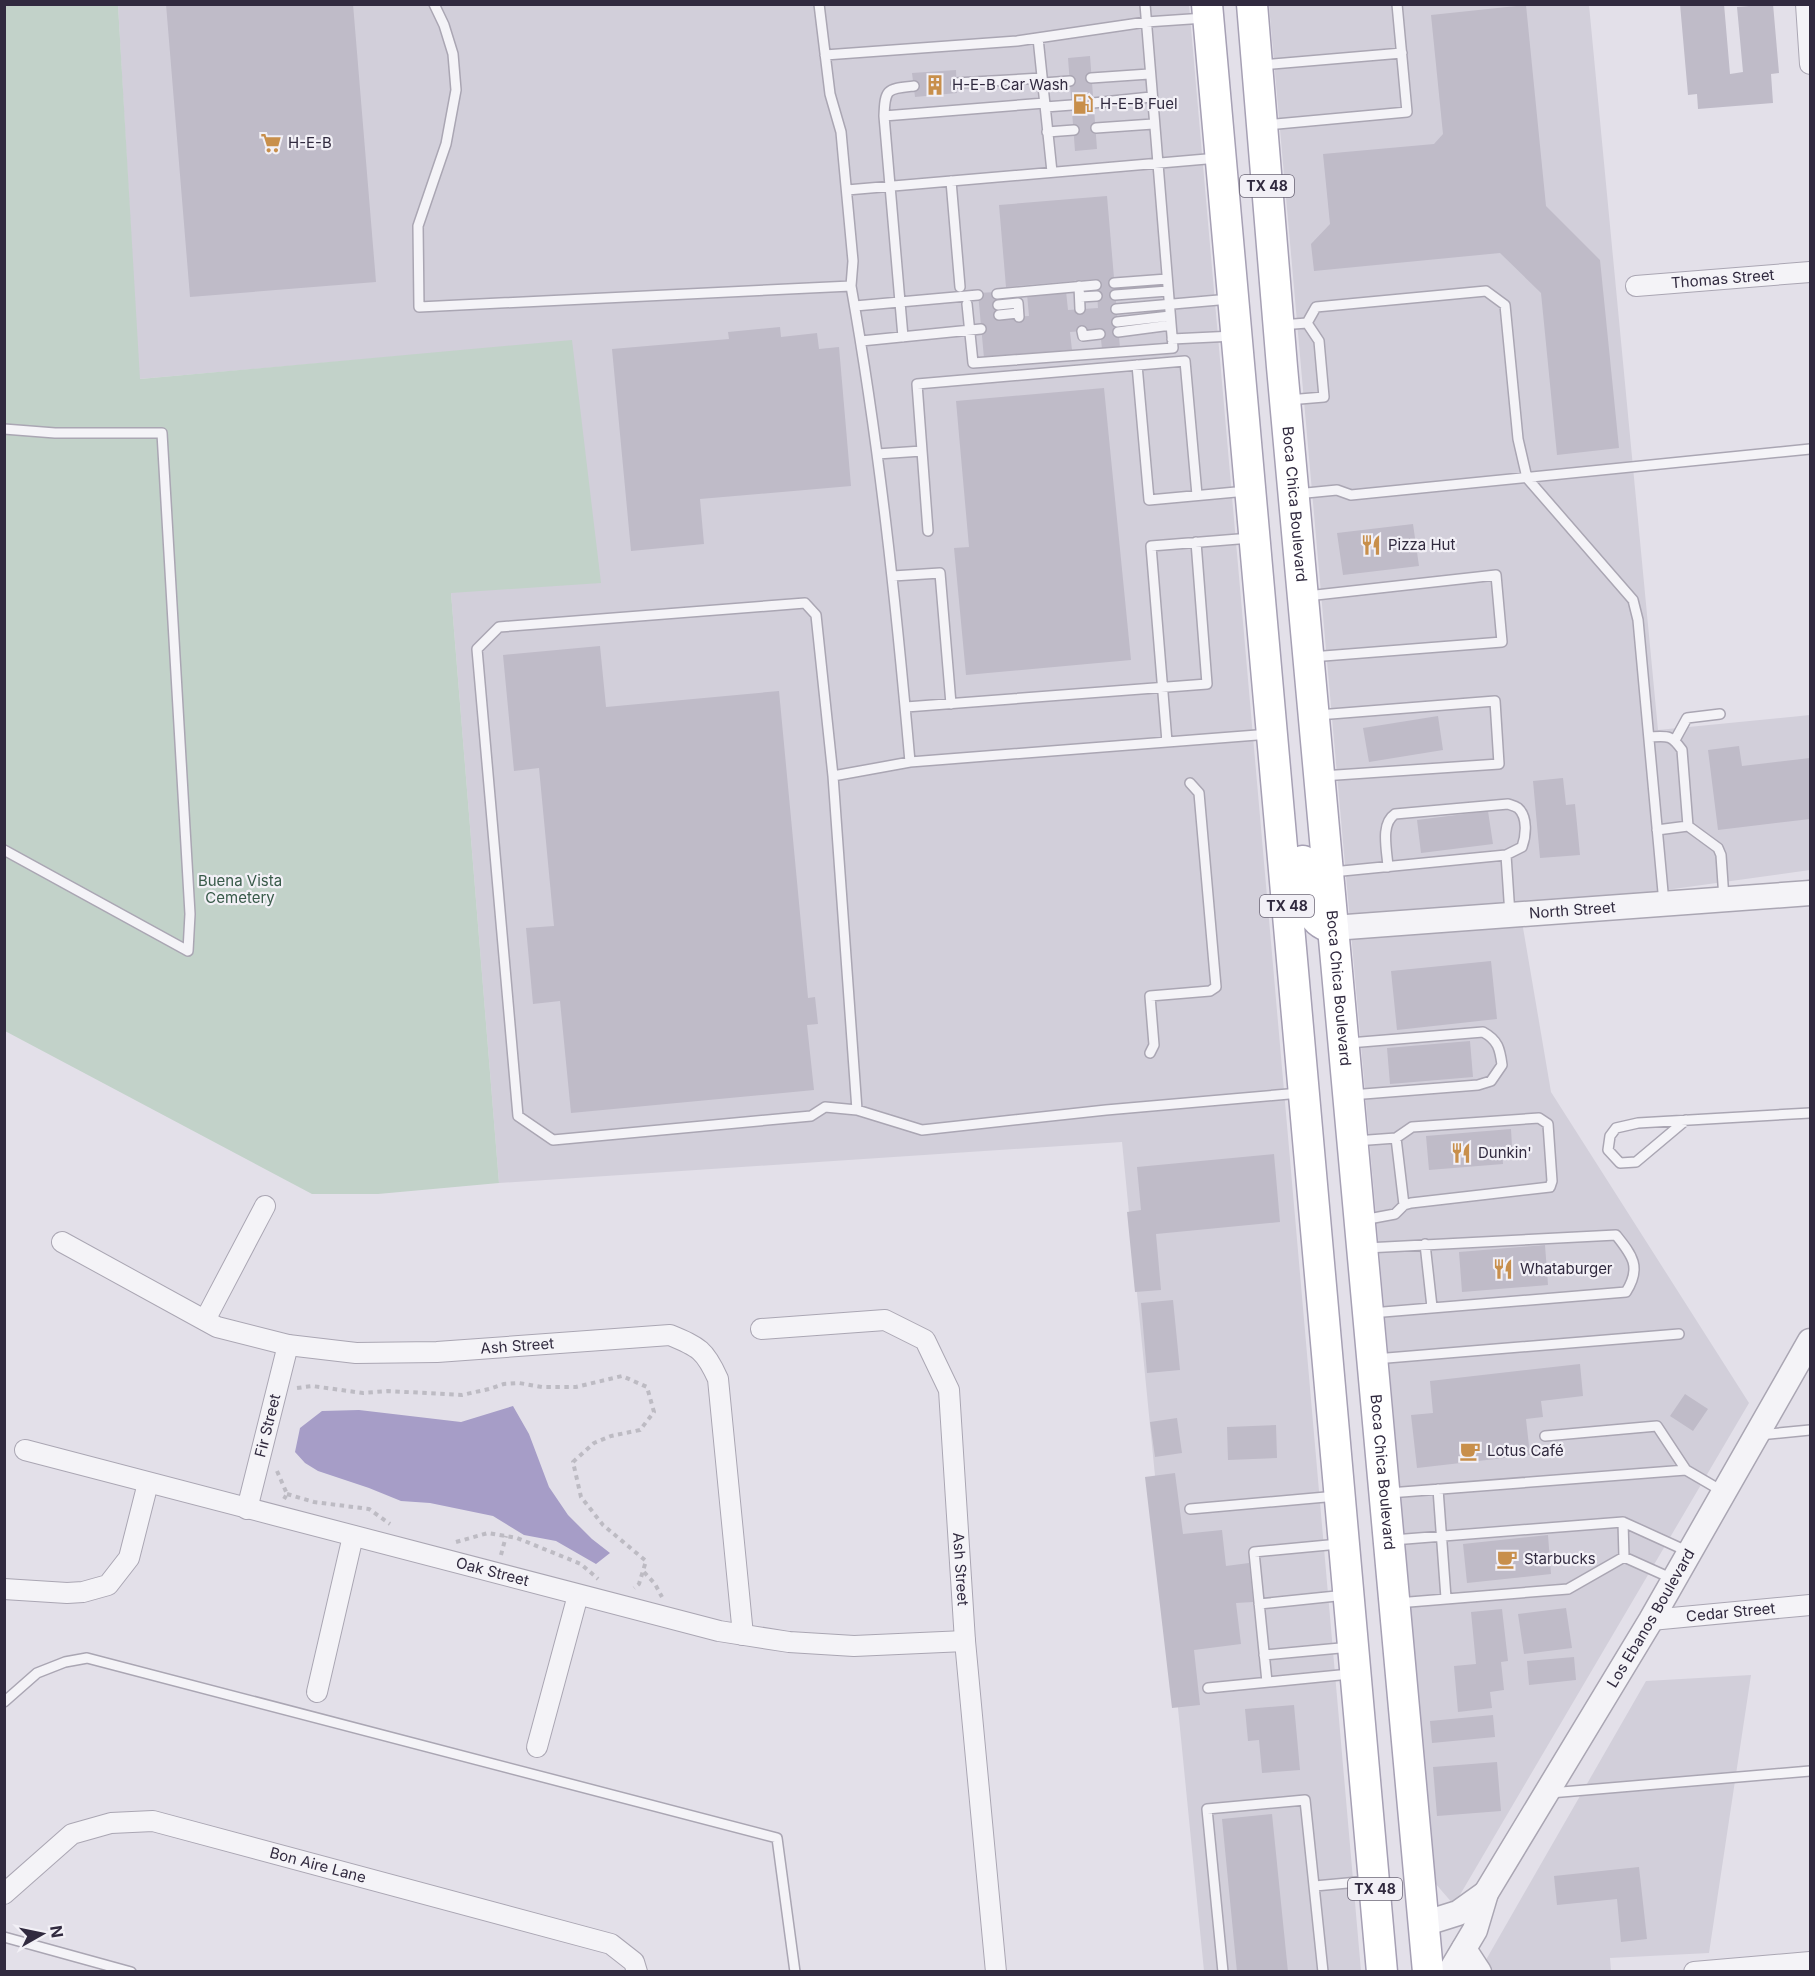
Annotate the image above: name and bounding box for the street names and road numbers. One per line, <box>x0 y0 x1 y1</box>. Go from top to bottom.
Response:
road number: TX 48 <box>1240 175 1294 197</box>
street label: Thomas Street <box>1670 265 1775 292</box>
street label: Boca Chica Boulevard <box>1278 425 1312 583</box>
road number: TX 48 <box>1260 895 1314 917</box>
street label: North Street <box>1528 897 1616 923</box>
street label: Boca Chica Boulevard <box>1322 909 1356 1067</box>
street label: Ash Street <box>480 1333 555 1358</box>
street label: Fir Street <box>250 1392 284 1459</box>
street label: Boca Chica Boulevard <box>1366 1393 1400 1551</box>
street label: Ash Street <box>949 1532 973 1607</box>
street label: Los Ebanos Boulevard <box>1602 1545 1699 1691</box>
street label: Oak Street <box>454 1553 531 1590</box>
street label: Cedar Street <box>1685 1598 1776 1626</box>
street label: Bon Aire Lane <box>268 1843 368 1887</box>
road number: TX 48 <box>1348 1878 1402 1900</box>

